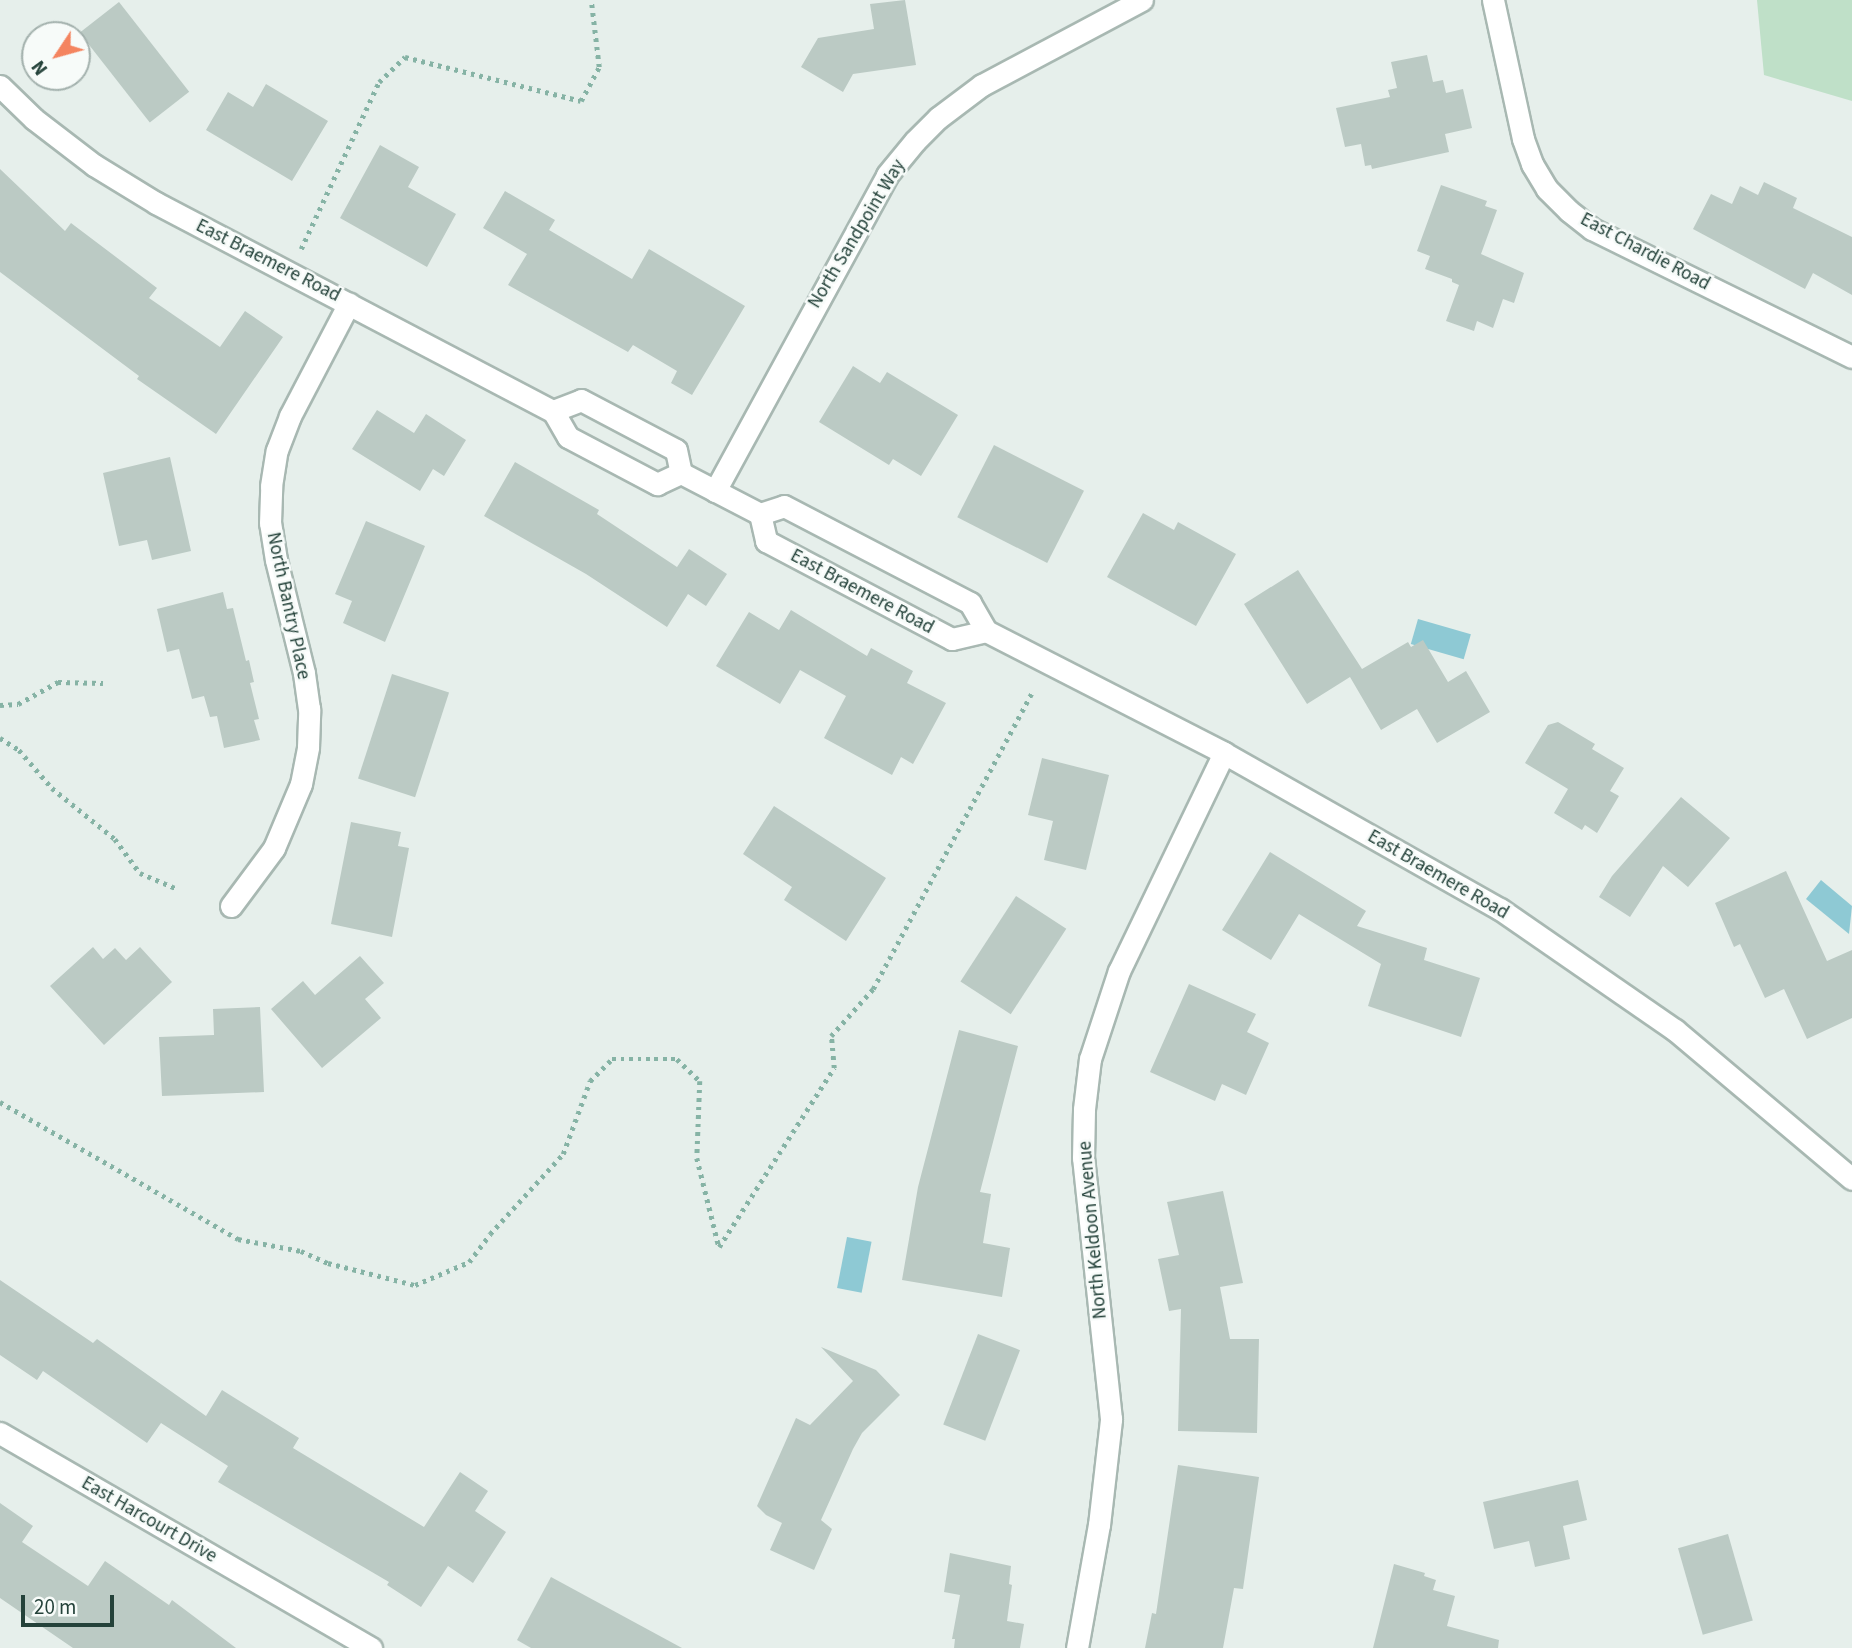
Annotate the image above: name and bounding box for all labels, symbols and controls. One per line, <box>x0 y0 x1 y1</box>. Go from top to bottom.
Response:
north arrow <box>21 21 91 91</box>
text: N <box>26 54 55 81</box>
street label: North Sandpoint Way <box>804 155 910 313</box>
street label: East Chardie Road <box>1576 208 1714 296</box>
street label: East Braemere Road <box>192 215 344 307</box>
street label: North Bantry Place <box>261 530 315 682</box>
street label: East Braemere Road <box>786 545 938 639</box>
street label: East Braemere Road <box>1363 825 1513 925</box>
street label: North Keldoon Avenue <box>1074 1140 1112 1320</box>
street label: East Harcourt Drive <box>77 1472 221 1568</box>
scale bar <box>24 1582 117 1626</box>
text: 20 m <box>34 1592 76 1622</box>

